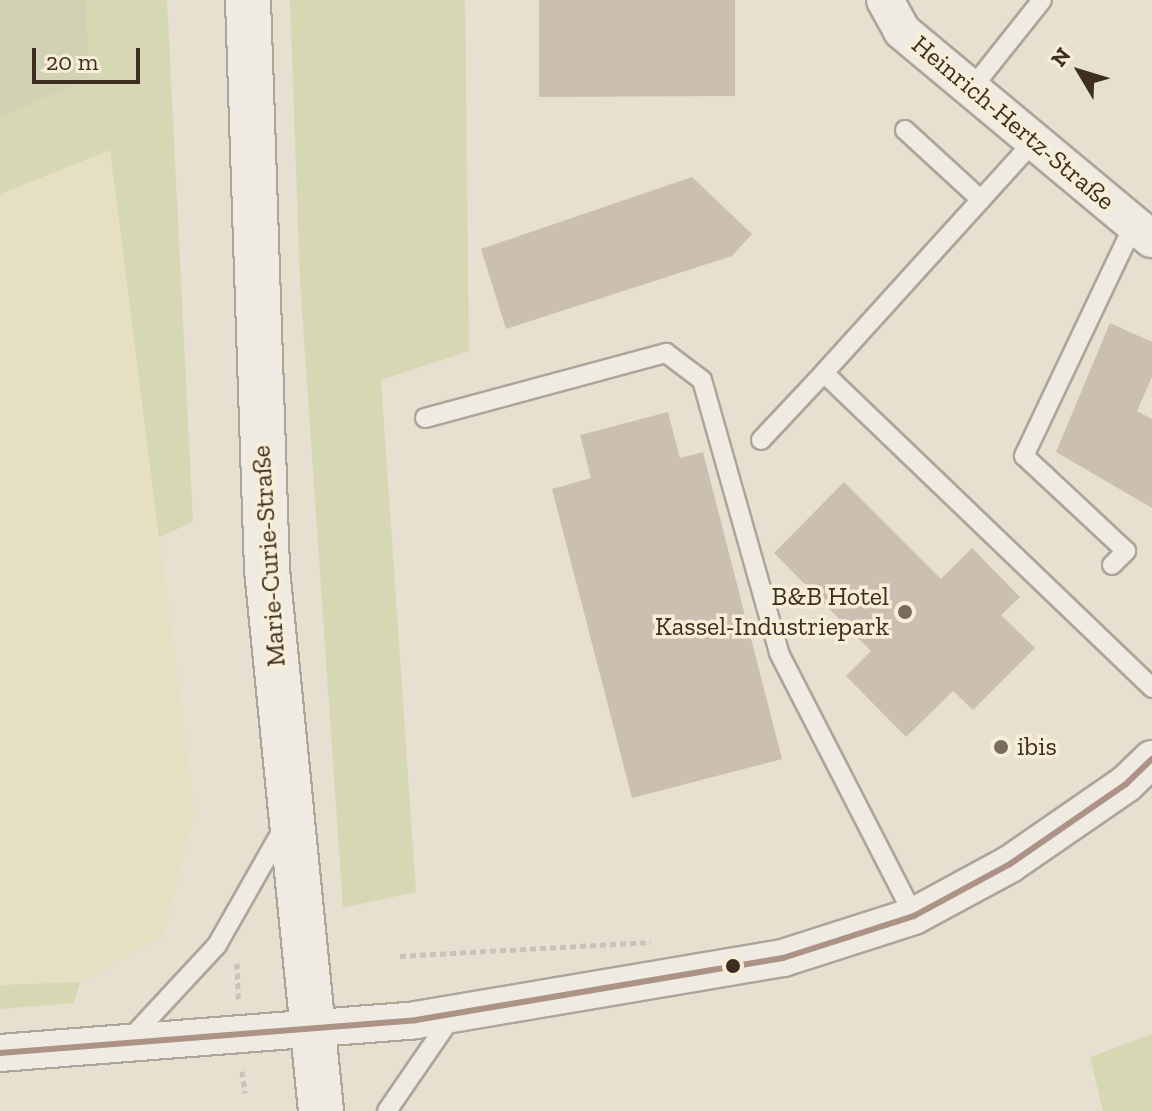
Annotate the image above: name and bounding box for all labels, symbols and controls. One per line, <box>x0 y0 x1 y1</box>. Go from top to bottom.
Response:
street label: Heinrich-Hertz-Straße <box>905 29 1121 217</box>
scale bar <box>36 32 144 82</box>
north arrow <box>1040 32 1120 112</box>
text: N <box>1045 42 1076 72</box>
text: 20 m <box>46 47 98 76</box>
street label: Marie-Curie-Straße <box>246 444 292 668</box>
place label: B&B Hotel Kassel-Industriepark <box>655 581 889 642</box>
marker: B&B Hotel Kassel-Industriepark <box>896 603 914 621</box>
place label: ibis <box>1017 731 1057 763</box>
marker: ibis <box>992 738 1010 756</box>
unlabelled marker <box>725 958 741 974</box>

